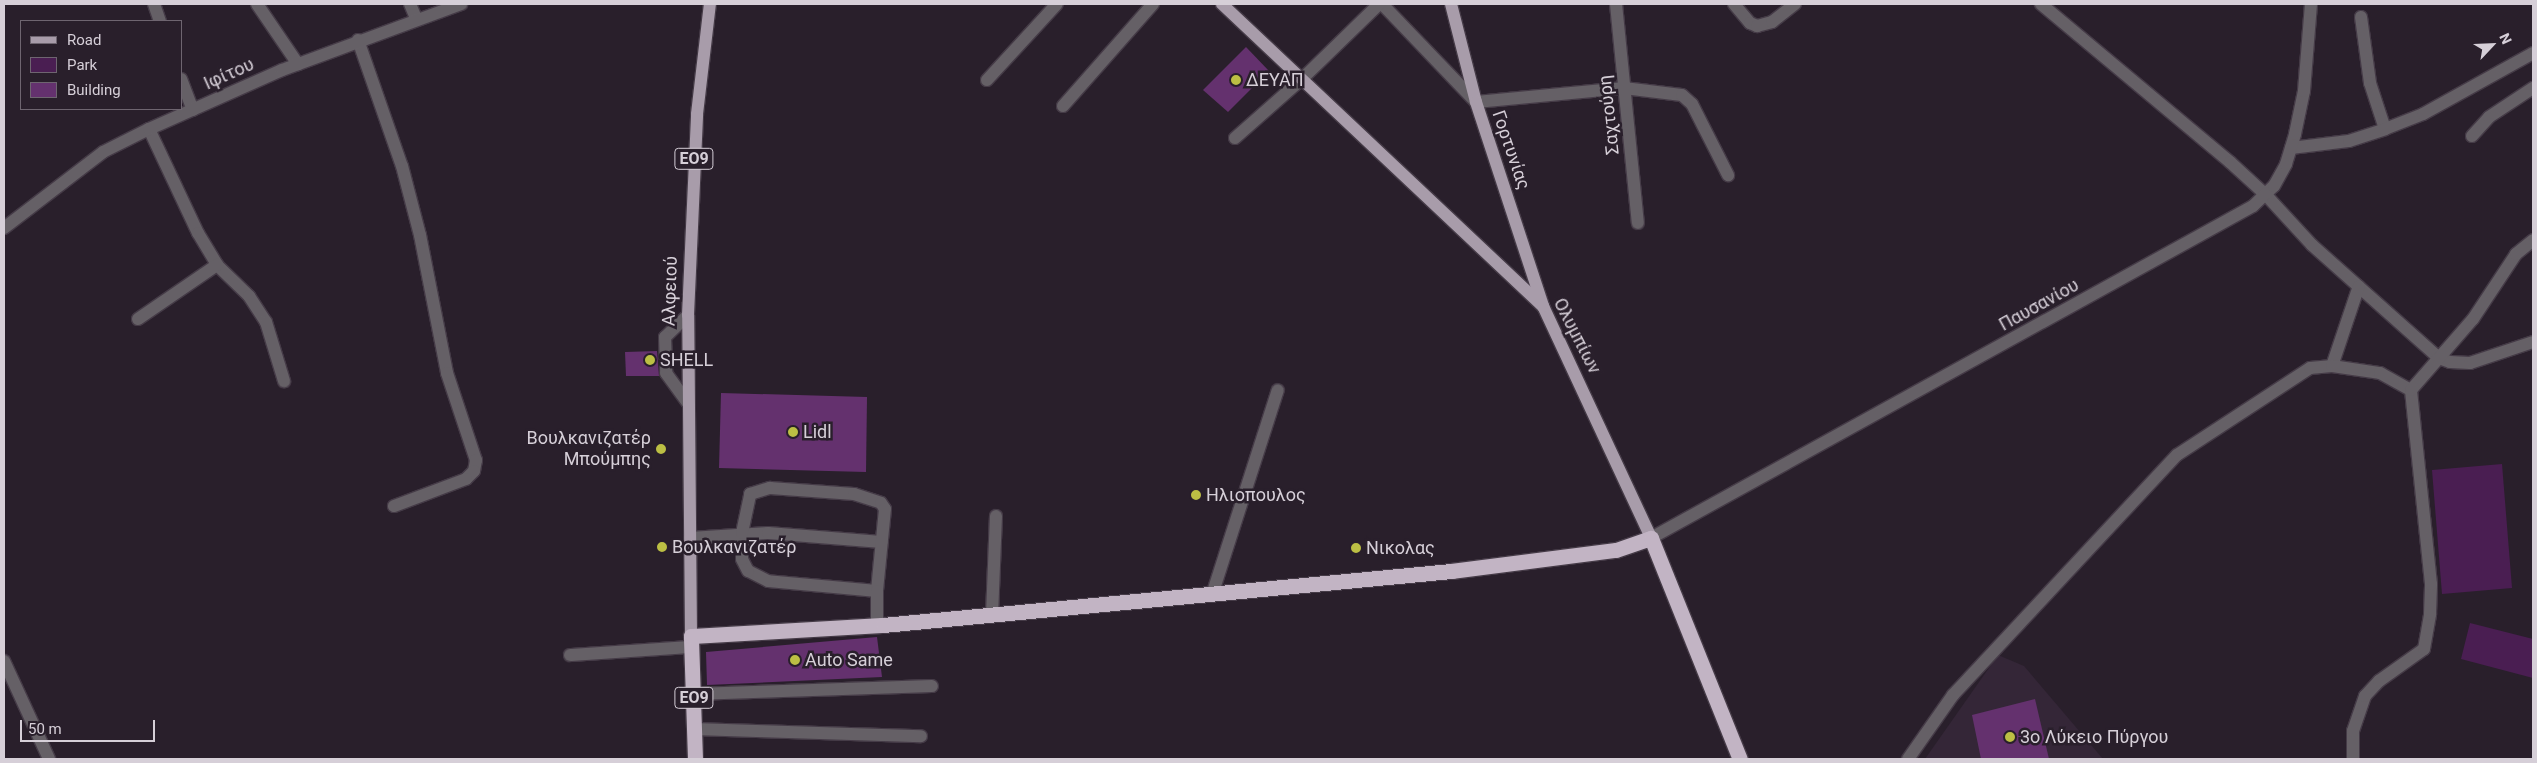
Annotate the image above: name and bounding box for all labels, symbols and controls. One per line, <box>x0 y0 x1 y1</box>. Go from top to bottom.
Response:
legend <box>20 20 182 110</box>
north arrow <box>2467 20 2517 70</box>
text: Road <box>67 31 101 49</box>
text: N <box>2496 31 2515 47</box>
street label: Ιφίτου <box>201 53 257 95</box>
text: Park <box>67 56 97 74</box>
place label: ΔΕΥΑΠ <box>1246 69 1303 91</box>
marker: ΔΕΥΑΠ <box>1230 74 1242 86</box>
street label: Σαχτούρη <box>1594 74 1624 156</box>
text: Building <box>67 81 121 99</box>
street label: Γορτυνίας <box>1487 108 1535 192</box>
road number: ΕΟ9 <box>674 146 714 172</box>
street label: Αλφειού <box>658 256 682 326</box>
street label: Παυσανίου <box>1995 274 2083 336</box>
street label: Ολυμπίων <box>1549 295 1605 377</box>
place label: SHELL <box>660 349 713 371</box>
marker: SHELL <box>644 354 656 366</box>
place label: Lidl <box>803 421 832 443</box>
marker: Lidl <box>787 426 799 438</box>
place label: Βουλκανιζατέρ Μπούμπης <box>526 428 651 470</box>
marker: Βουλκανιζατέρ Μπούμπης <box>655 443 667 455</box>
place label: Ηλιοπουλος <box>1206 484 1306 506</box>
marker: Ηλιοπουλος <box>1190 489 1202 501</box>
place label: Βουλκανιζατέρ <box>672 536 797 558</box>
place label: Νικολας <box>1366 537 1435 559</box>
marker: Βουλκανιζατέρ <box>656 541 668 553</box>
marker: Νικολας <box>1350 542 1362 554</box>
place label: Auto Same <box>805 649 893 671</box>
marker: Auto Same <box>789 654 801 666</box>
road number: ΕΟ9 <box>674 684 714 711</box>
scale bar <box>22 710 158 742</box>
text: 50 m <box>28 720 62 738</box>
place label: 3o Λύκειο Πύργου <box>2020 726 2168 748</box>
marker: 3o Λύκειο Πύργου <box>2004 731 2016 743</box>

